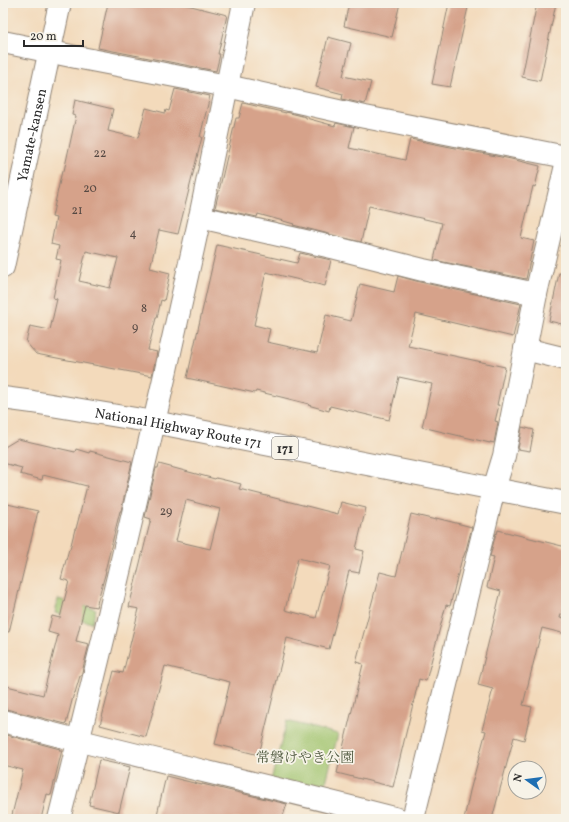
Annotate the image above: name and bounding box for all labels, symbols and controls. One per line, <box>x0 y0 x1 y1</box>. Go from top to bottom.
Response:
scale bar <box>24 22 83 48</box>
text: 20 m <box>30 29 57 45</box>
street label: Yamate-kansen <box>14 87 52 184</box>
house number: 22 <box>94 146 106 162</box>
house number: 20 <box>83 181 97 197</box>
house number: 21 <box>71 203 83 219</box>
house number: 4 <box>129 226 137 242</box>
house number: 8 <box>141 301 147 317</box>
house number: 9 <box>132 320 138 336</box>
street label: National Highway Route 171 <box>93 404 263 454</box>
road number: 171 <box>272 437 298 459</box>
house number: 29 <box>160 504 172 520</box>
park label: 常磐けやき公園 <box>256 749 354 768</box>
north arrow <box>507 760 547 800</box>
text: N <box>511 772 527 784</box>

